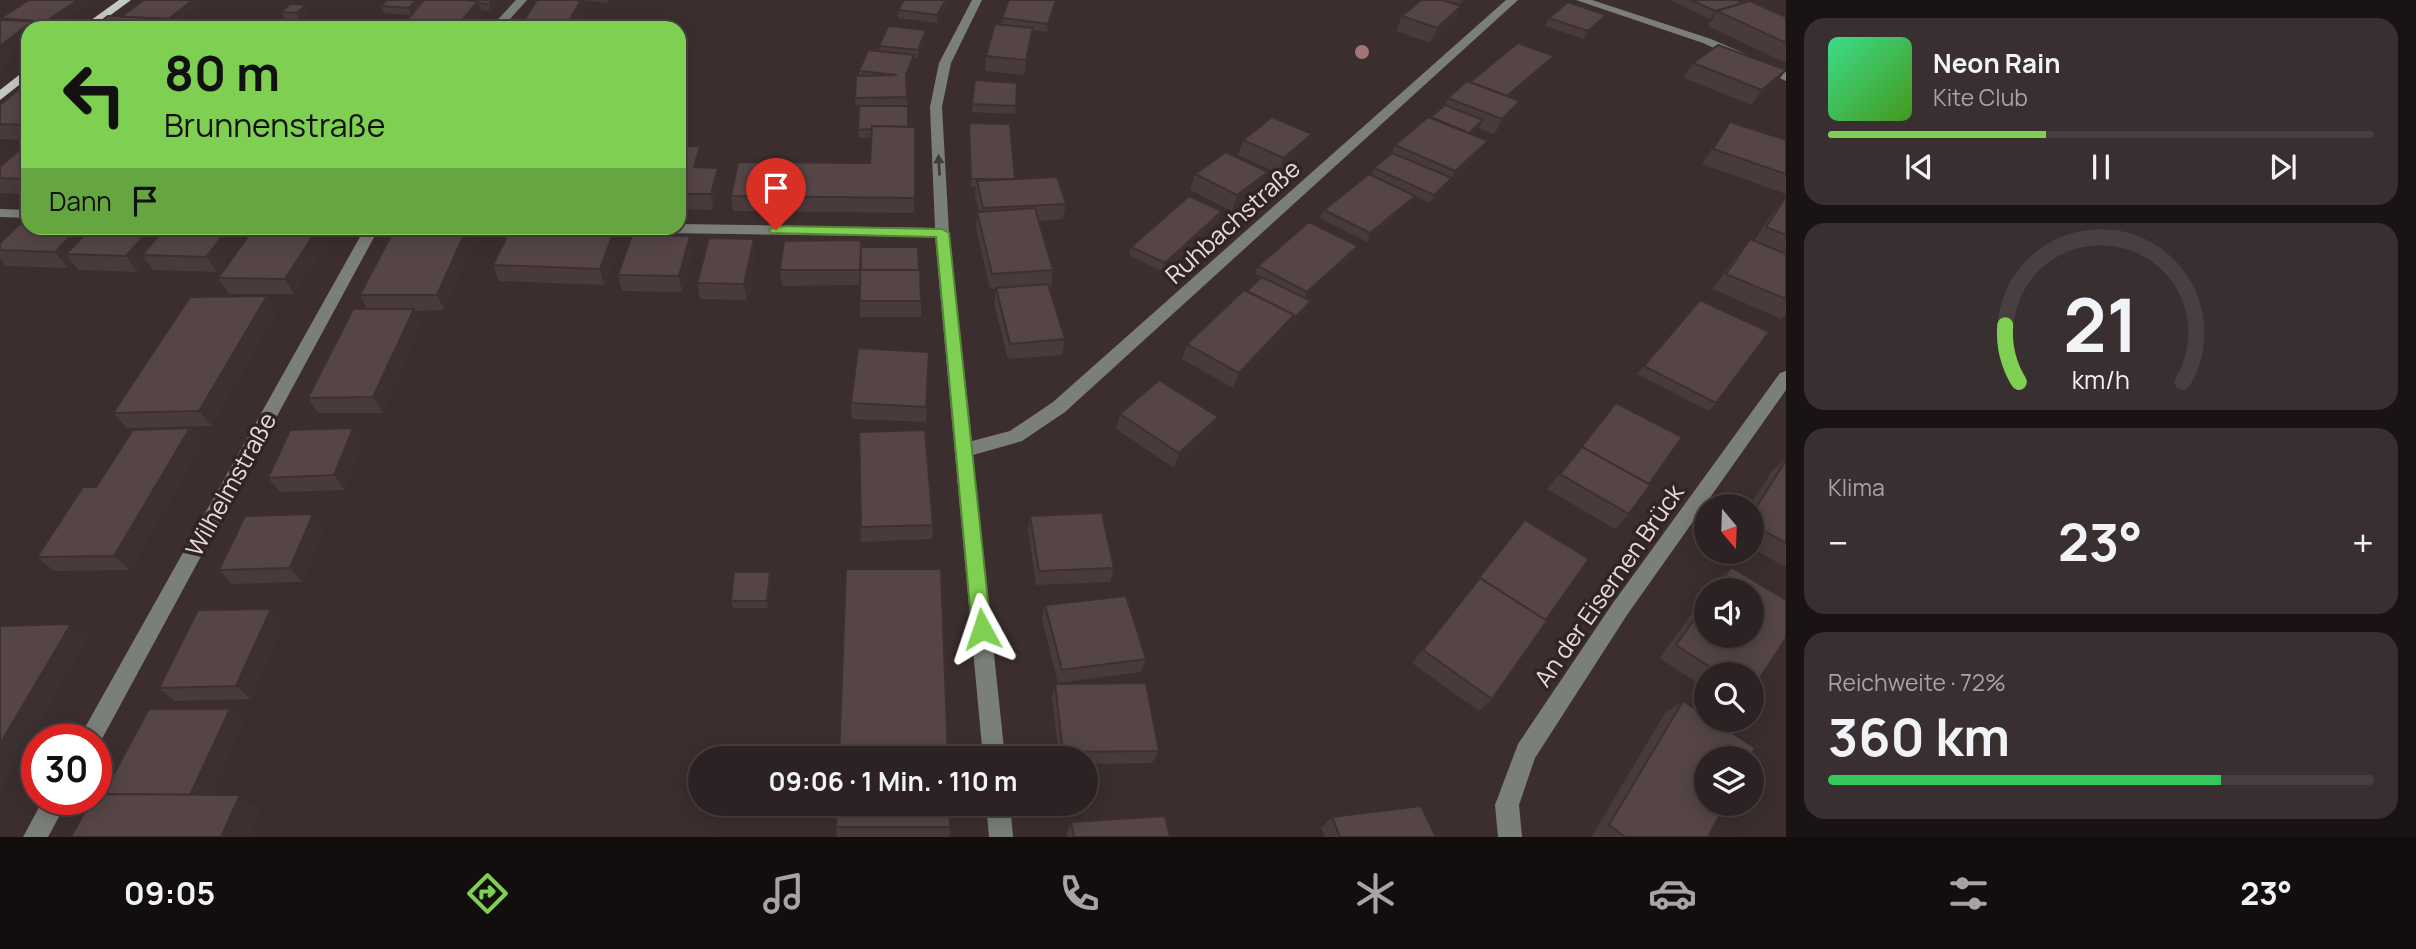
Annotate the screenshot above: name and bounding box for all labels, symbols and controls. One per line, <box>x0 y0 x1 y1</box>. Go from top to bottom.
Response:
text: 80 m <box>164 39 280 106</box>
text: Neon Rain <box>1933 45 2061 81</box>
icon: left <box>49 49 140 140</box>
text: Kite Club <box>1933 81 2028 113</box>
text: Brunnenstraße <box>164 103 385 147</box>
icon: previous <box>1900 148 1938 186</box>
icon: pause <box>2082 148 2120 186</box>
icon: next <box>2264 148 2302 186</box>
street label: Ruhbachstraße <box>1157 152 1307 290</box>
one-way arrow <box>933 154 944 176</box>
pin <box>746 158 806 230</box>
icon: arrive <box>757 169 795 207</box>
icon: arrive <box>126 182 164 220</box>
text: Dann <box>49 183 112 219</box>
text: 21 <box>2063 275 2139 375</box>
text: km/h <box>2072 362 2130 397</box>
street label: Wilhelmstraße <box>177 406 283 562</box>
text: Klima <box>1828 471 1885 503</box>
street label: An der Eisernen Brück <box>1526 476 1691 693</box>
north arrow <box>1694 494 1764 564</box>
map controls <box>1694 494 1764 816</box>
text: 23° <box>2058 506 2143 577</box>
text: − <box>1828 516 1849 568</box>
text: + <box>2352 516 2374 568</box>
button: sound <box>1694 578 1764 648</box>
position arrow <box>945 592 1019 666</box>
button: search <box>1694 662 1764 732</box>
text: Reichweite · 72% <box>1828 666 2006 698</box>
text: 360 km <box>1828 701 2010 772</box>
speed limit sign: 30 <box>21 724 112 815</box>
button: layers <box>1694 746 1764 816</box>
text: 09:06 · 1 Min. · 110 m <box>769 763 1017 799</box>
icon: directions <box>463 869 512 918</box>
icon: music <box>759 869 808 918</box>
icon: phone <box>1055 869 1104 918</box>
icon: climate <box>1351 869 1400 918</box>
icon: car <box>1648 869 1697 918</box>
icon: filters <box>1944 869 1993 918</box>
text: 09:05 <box>124 871 215 915</box>
text: 23° <box>2240 871 2292 915</box>

